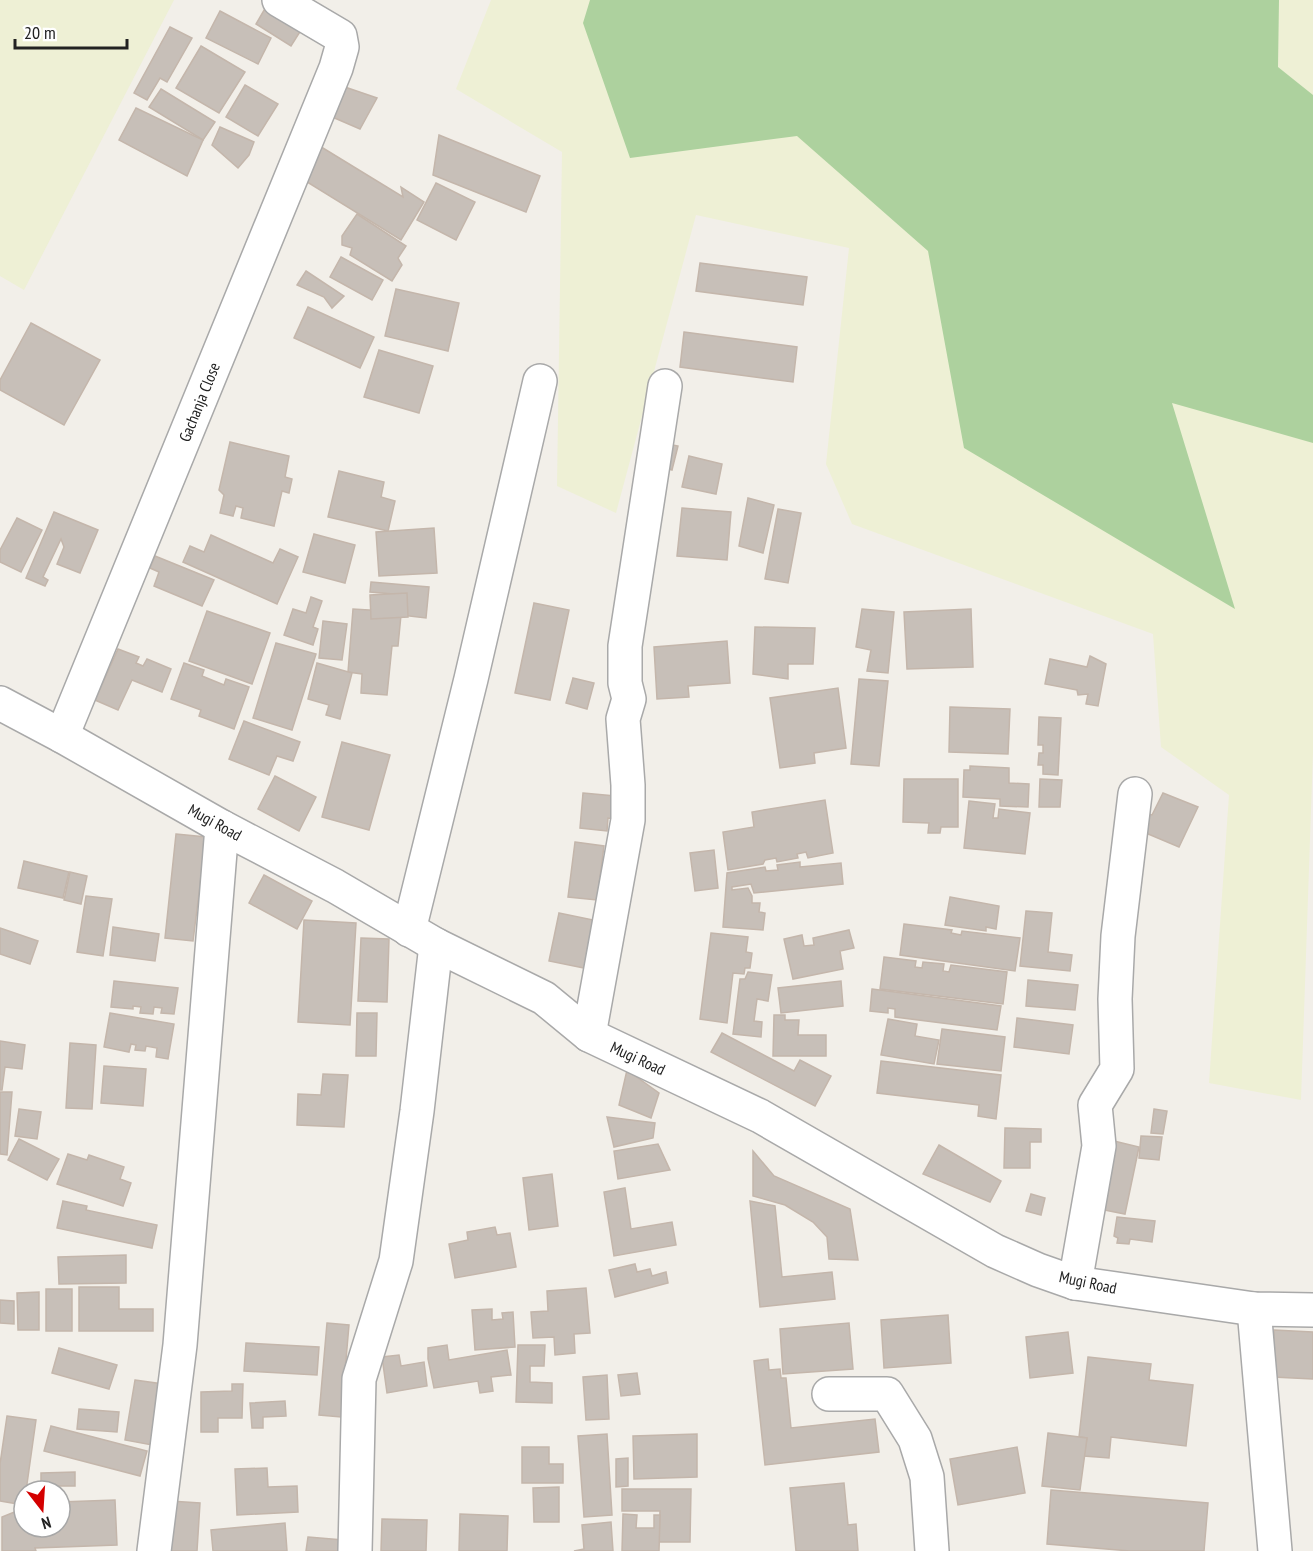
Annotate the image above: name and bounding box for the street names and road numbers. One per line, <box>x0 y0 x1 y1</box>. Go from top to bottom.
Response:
street label: Gachanja Close <box>174 359 224 445</box>
street label: Mugi Road <box>185 799 245 845</box>
street label: Mugi Road <box>607 1037 669 1079</box>
street label: Mugi Road <box>1057 1266 1119 1298</box>

